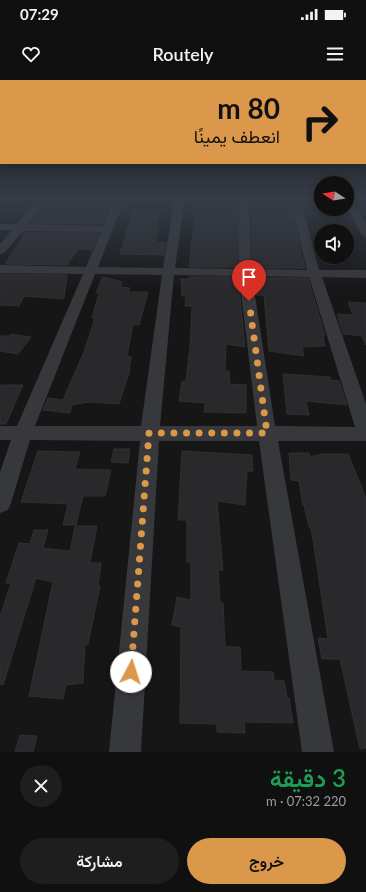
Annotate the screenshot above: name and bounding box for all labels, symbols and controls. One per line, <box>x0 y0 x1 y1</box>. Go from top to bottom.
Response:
text: 07:29 <box>20 5 59 23</box>
icon: heart <box>20 43 42 65</box>
text: Routely <box>152 43 214 65</box>
icon: menu <box>324 43 346 65</box>
text: 80 m <box>217 91 280 125</box>
icon: right <box>294 96 346 148</box>
text: انعطف يمينًا <box>194 125 280 147</box>
north arrow <box>314 176 354 216</box>
map controls <box>314 176 354 264</box>
button: sound <box>314 224 354 264</box>
pin <box>232 260 266 301</box>
icon: arrive <box>238 266 260 288</box>
position arrow <box>110 651 152 693</box>
text: 3 دقيقة <box>270 763 346 792</box>
button: close <box>20 765 62 807</box>
text: 220 m · 07:32 <box>266 793 346 809</box>
button: مشاركة <box>20 838 179 884</box>
button: خروج <box>187 838 346 884</box>

